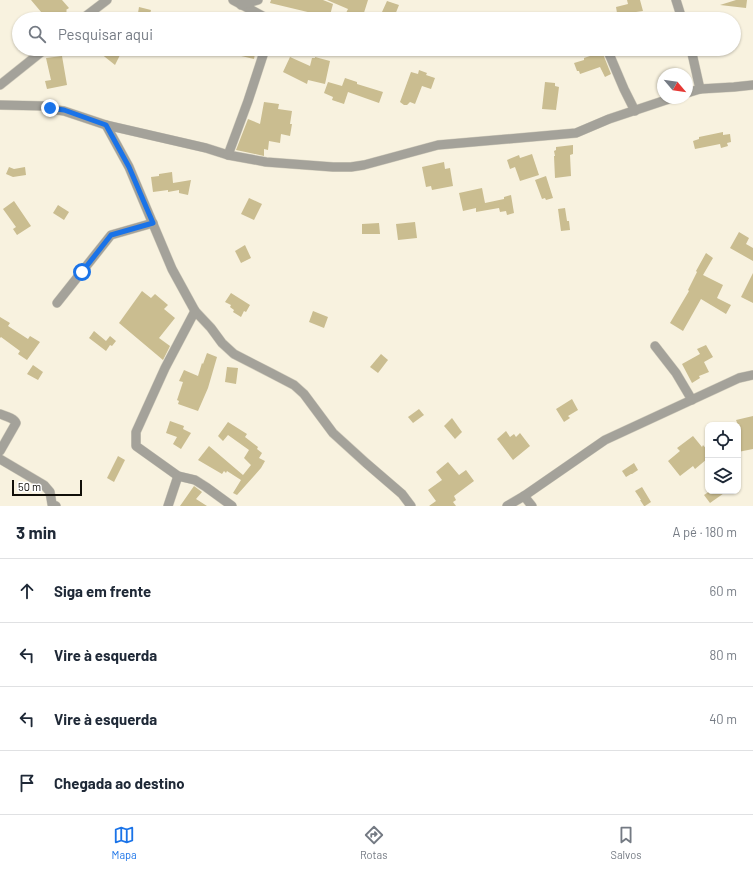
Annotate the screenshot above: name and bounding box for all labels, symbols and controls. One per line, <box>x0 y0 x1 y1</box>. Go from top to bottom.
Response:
search box <box>12 12 741 56</box>
icon: search <box>26 23 48 45</box>
text: Pesquisar aqui <box>58 25 153 43</box>
north arrow <box>657 68 693 104</box>
route end <box>41 99 59 117</box>
route start <box>73 263 91 281</box>
map controls <box>705 422 741 494</box>
button: locate <box>705 422 741 458</box>
button: layers <box>705 458 741 494</box>
scale bar <box>12 478 82 497</box>
text: 50 m <box>18 480 41 493</box>
text: 3 min <box>16 522 56 542</box>
text: A pé · 180 m <box>673 524 737 540</box>
icon: ahead <box>16 580 38 602</box>
text: Siga em frente <box>54 582 151 600</box>
text: 60 m <box>710 583 737 599</box>
icon: left <box>16 644 38 666</box>
text: Vire à esquerda <box>54 646 157 664</box>
text: 80 m <box>710 647 737 663</box>
icon: left <box>16 708 38 730</box>
text: Vire à esquerda <box>54 710 157 728</box>
text: 40 m <box>709 711 737 727</box>
icon: arrive <box>16 772 38 794</box>
text: Chegada ao destino <box>54 774 185 792</box>
tab: Mapa <box>112 824 137 861</box>
tab: Rotas <box>360 824 387 861</box>
tab: Salvos <box>611 824 641 861</box>

